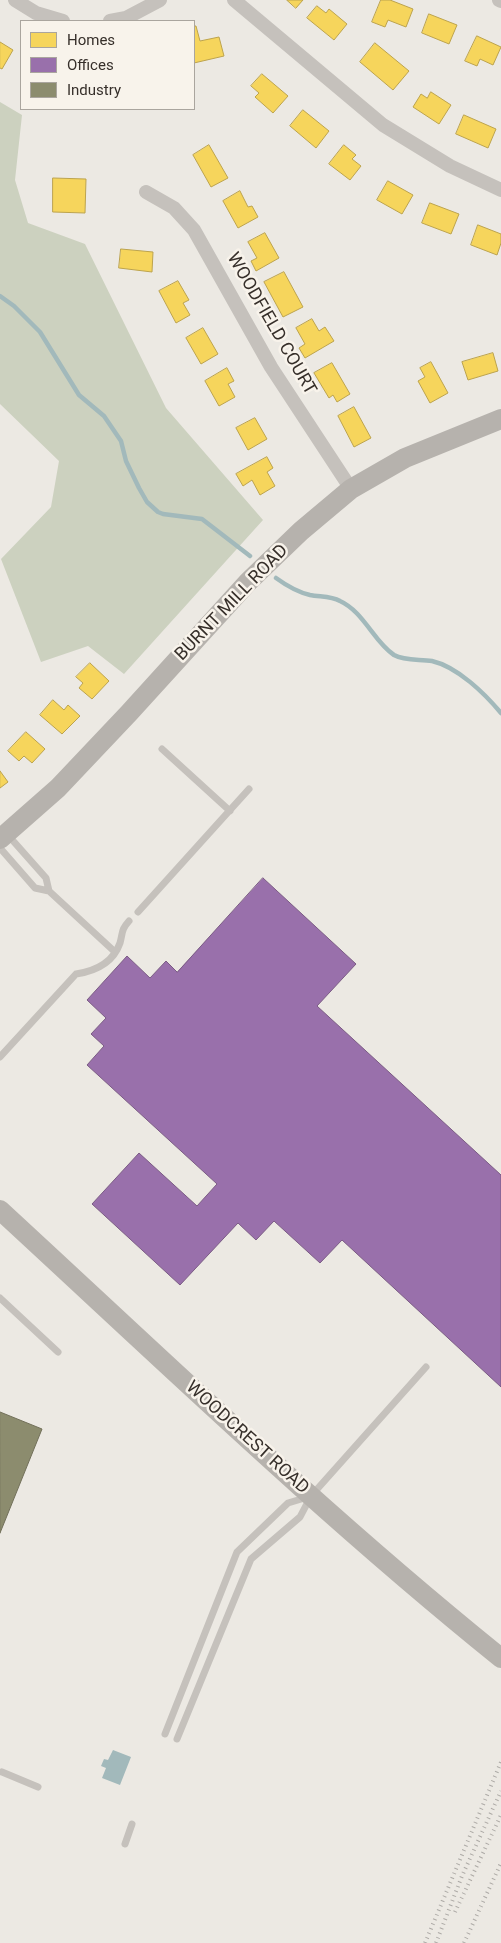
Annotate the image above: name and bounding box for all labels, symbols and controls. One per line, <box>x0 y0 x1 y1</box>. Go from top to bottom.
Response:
legend <box>20 20 195 110</box>
text: Homes <box>67 31 115 49</box>
text: Offices <box>67 56 114 74</box>
text: Industry <box>67 81 121 99</box>
street label: WOODFIELD COURT <box>222 249 320 399</box>
street label: BURNT MILL ROAD <box>171 540 293 666</box>
street label: WOODCREST ROAD <box>181 1377 313 1499</box>

